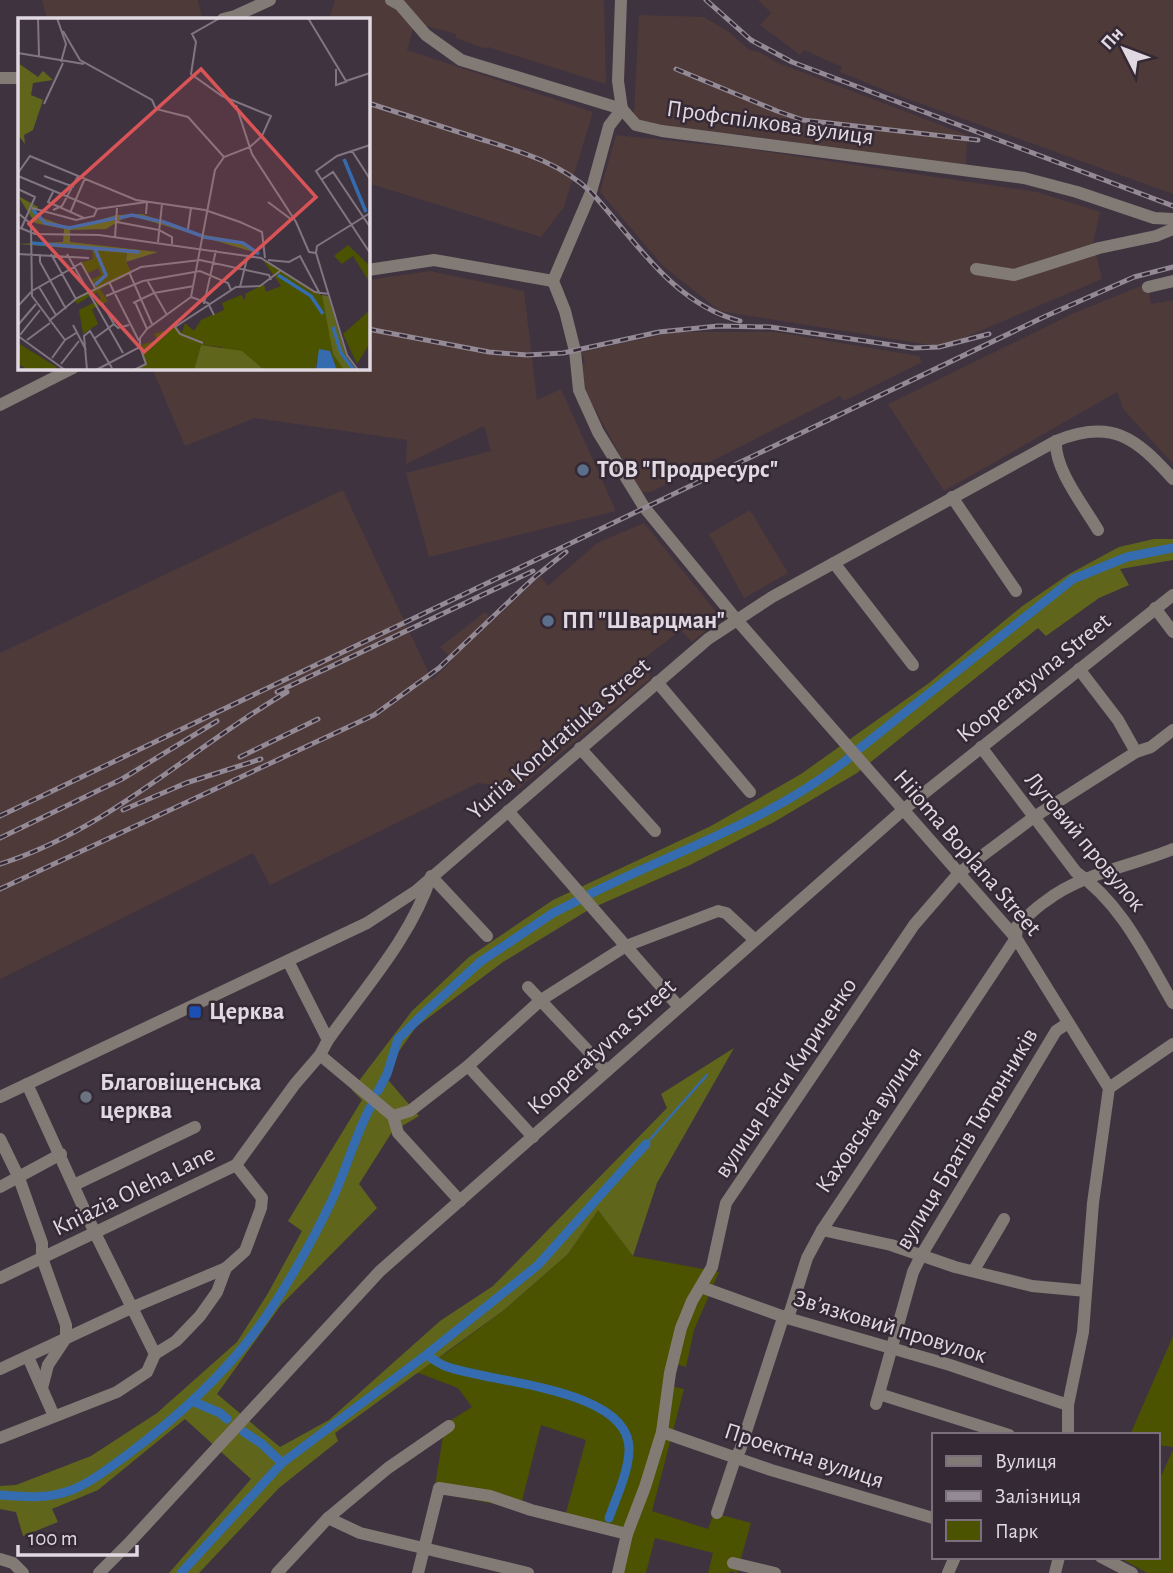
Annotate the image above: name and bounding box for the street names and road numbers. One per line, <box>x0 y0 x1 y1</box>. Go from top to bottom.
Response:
street label: Профспілкова вулиця <box>665 97 875 149</box>
street label: Kooperatyvna Street <box>953 609 1116 747</box>
street label: Yuriia Kondratiuka Street <box>463 653 655 824</box>
street label: Hiioma Boplana Street <box>889 765 1046 941</box>
street label: Луговий провулок <box>1020 768 1150 916</box>
street label: Kooperatyvna Street <box>523 974 681 1119</box>
street label: вулиця Раїси Кириченко <box>710 974 862 1182</box>
street label: вулиця Братів Тютюнників <box>891 1024 1043 1254</box>
street label: Каховська вулиця <box>811 1043 927 1197</box>
street label: Kniazia Oleha Lane <box>49 1141 219 1241</box>
street label: Звʼязковий провулок <box>791 1286 989 1368</box>
street label: Проектна вулиця <box>721 1419 887 1493</box>

